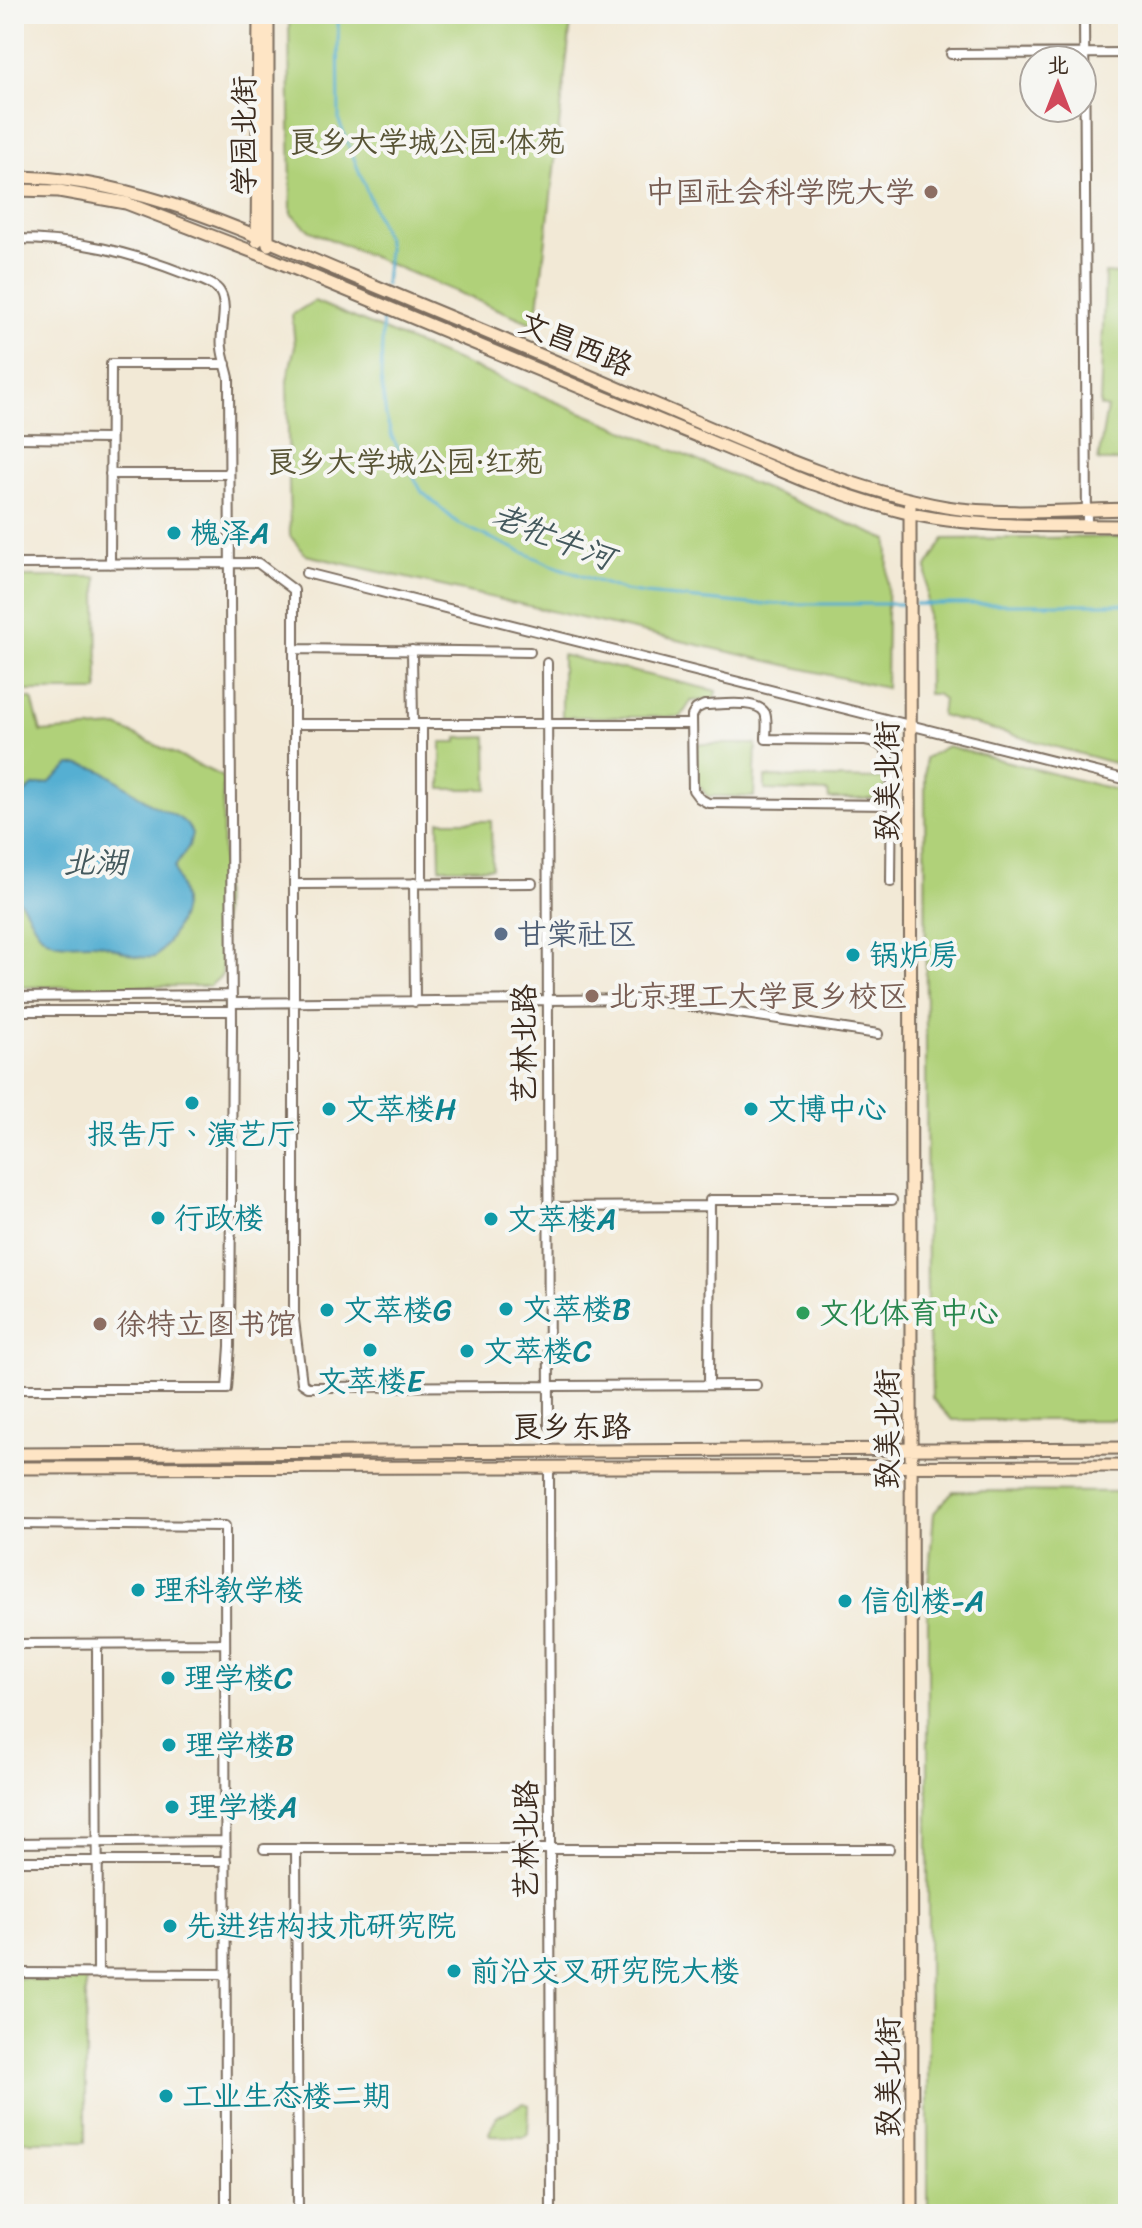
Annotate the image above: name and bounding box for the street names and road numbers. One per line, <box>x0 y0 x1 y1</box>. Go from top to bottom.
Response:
street label: 学园北街 <box>217 76 271 196</box>
street label: 文昌西路 <box>510 296 642 392</box>
street label: 致美北街 <box>860 721 914 841</box>
street label: 艺林北路 <box>497 984 551 1104</box>
street label: 致美北街 <box>860 1369 914 1489</box>
street label: 良乡东路 <box>511 1400 631 1454</box>
street label: 艺林北路 <box>499 1780 553 1900</box>
street label: 致美北街 <box>861 2017 915 2137</box>

